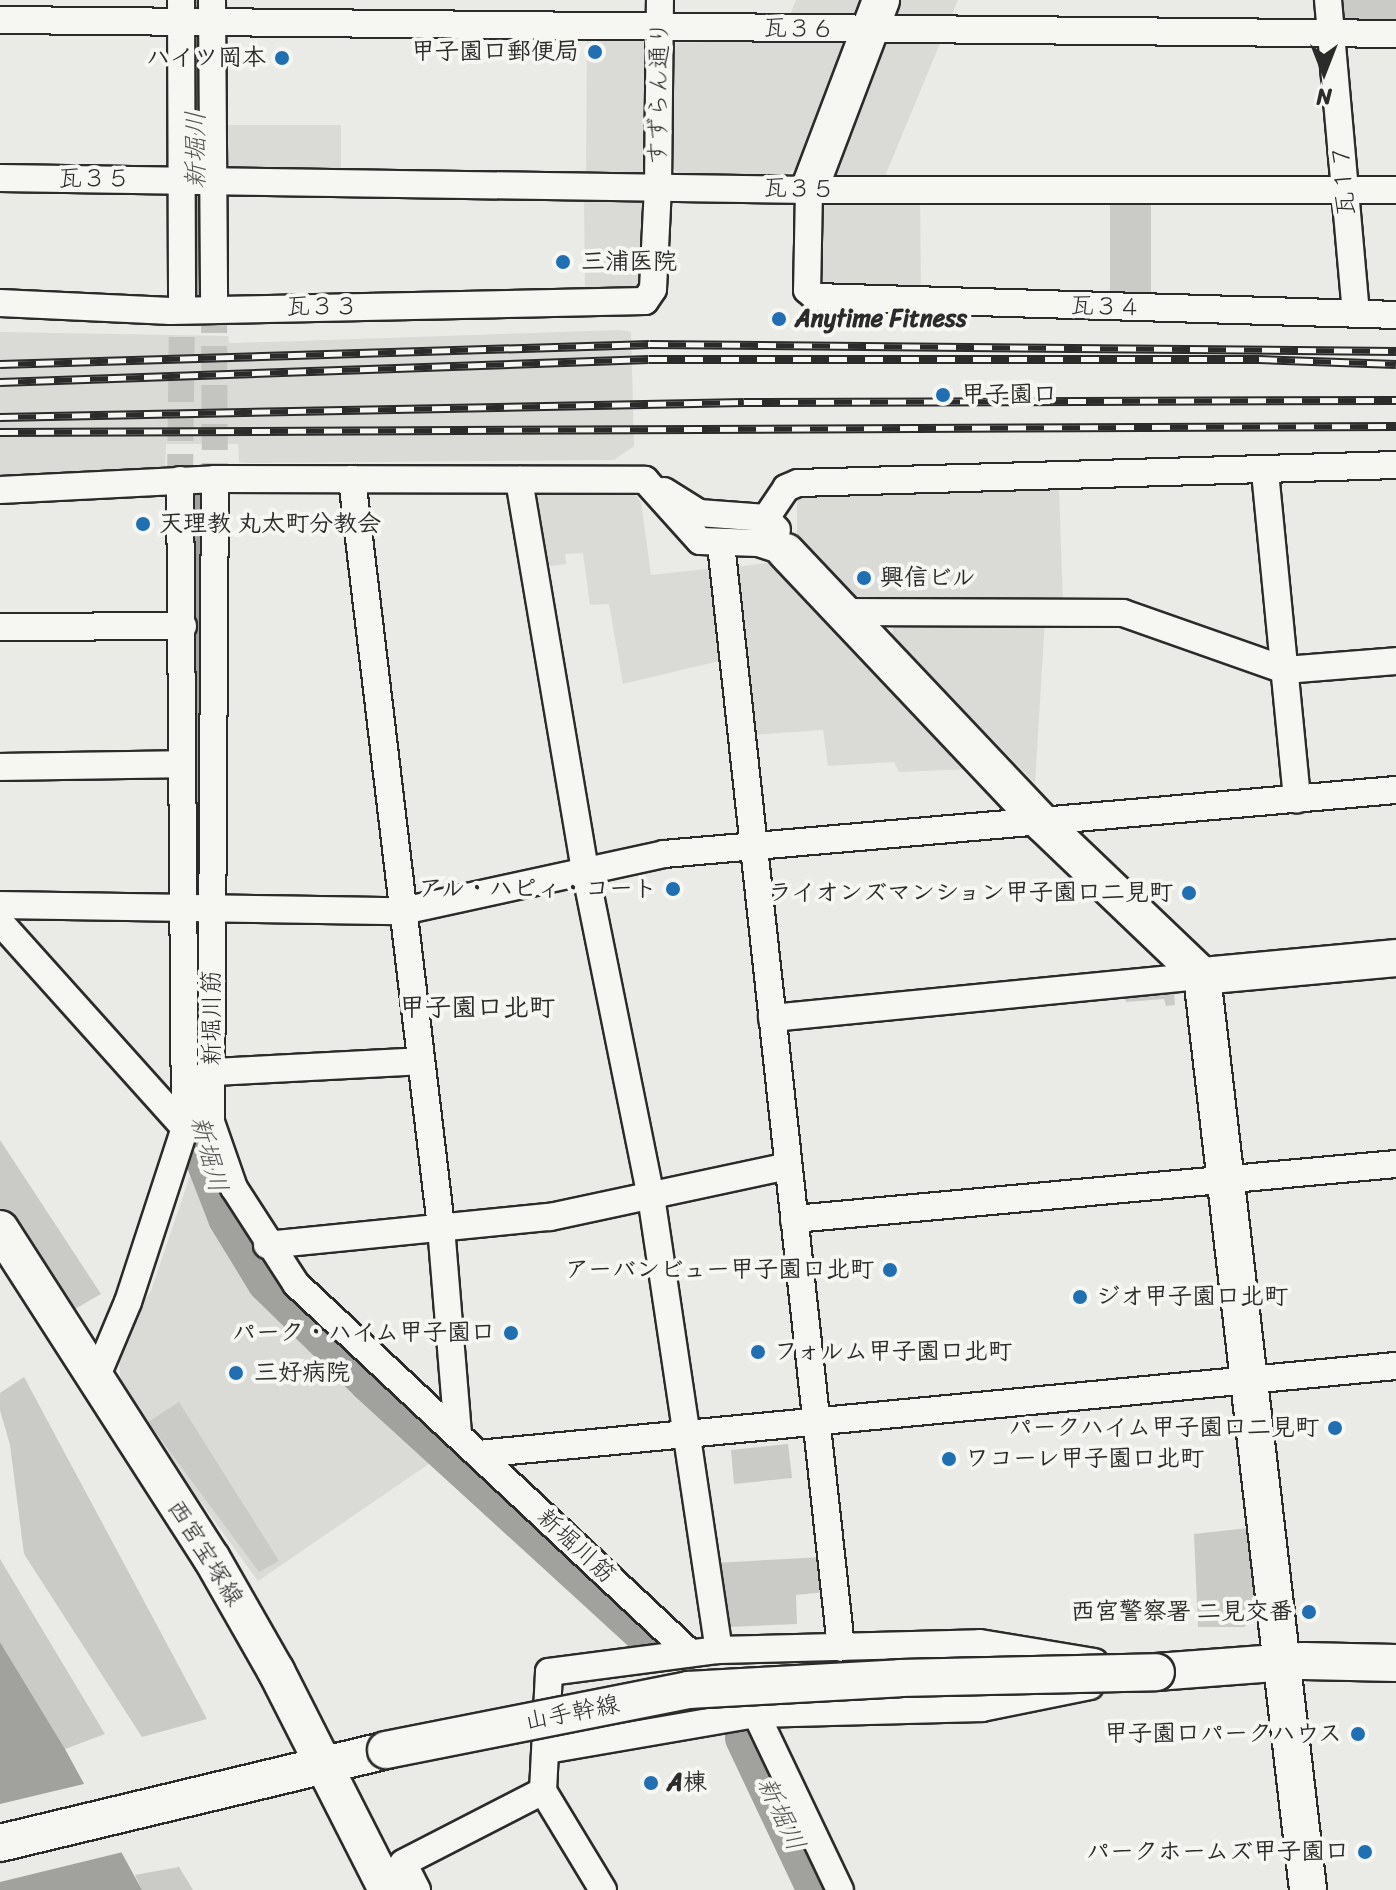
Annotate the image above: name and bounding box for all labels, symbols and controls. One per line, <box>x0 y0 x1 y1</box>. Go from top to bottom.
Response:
street label: 瓦３６ <box>763 14 835 44</box>
street label: すずらん通り <box>643 21 675 165</box>
north arrow <box>1284 32 1364 112</box>
place label: 甲子園口郵便局 <box>411 38 579 66</box>
marker: 甲子園口郵便局 <box>586 43 604 61</box>
place label: ハイツ岡本 <box>146 44 266 72</box>
marker: ハイツ岡本 <box>273 49 291 67</box>
text: N <box>1316 77 1332 116</box>
water label: 新堀川 <box>180 111 212 189</box>
street label: 瓦１７ <box>1327 143 1361 217</box>
street label: 瓦３５ <box>58 165 130 193</box>
street label: 瓦３５ <box>763 174 835 204</box>
place label: 三浦医院 <box>581 248 677 276</box>
marker: 三浦医院 <box>552 251 574 273</box>
street label: 瓦３４ <box>1070 291 1142 323</box>
street label: 瓦３３ <box>286 293 358 321</box>
place label: Anytime Fitness <box>795 305 966 333</box>
marker: Anytime Fitness <box>770 310 788 328</box>
place label: 甲子園口 <box>961 381 1057 409</box>
marker: 甲子園口 <box>932 384 954 406</box>
place label: 天理教 丸太町分教会 <box>159 510 381 538</box>
marker: 天理教 丸太町分教会 <box>134 515 152 533</box>
place label: 興信ビル <box>880 564 976 592</box>
marker: 興信ビル <box>855 569 873 587</box>
place label: アル・ハピィ・コート <box>417 875 657 903</box>
place label: ライオンズマンション甲子園口二見町 <box>765 879 1173 907</box>
marker: アル・ハピィ・コート <box>664 880 682 898</box>
marker: ライオンズマンション甲子園口二見町 <box>1180 884 1198 902</box>
street label: 新堀川筋 <box>198 970 226 1066</box>
district label: 甲子園口北町 <box>399 992 555 1024</box>
water label: 新堀川 <box>184 1112 234 1196</box>
place label: アーバンビュー甲子園口北町 <box>563 1256 874 1284</box>
marker: アーバンビュー甲子園口北町 <box>881 1261 899 1279</box>
place label: ジオ甲子園口北町 <box>1096 1283 1288 1311</box>
marker: ジオ甲子園口北町 <box>1071 1288 1089 1306</box>
place label: パーク・ハイム甲子園口 <box>231 1319 495 1347</box>
marker: パーク・ハイム甲子園口 <box>502 1324 520 1342</box>
place label: フォルム甲子園口北町 <box>774 1338 1014 1366</box>
marker: フォルム甲子園口北町 <box>749 1343 767 1361</box>
place label: 三好病院 <box>254 1359 350 1387</box>
marker: 三好病院 <box>225 1362 247 1384</box>
place label: パークハイム甲子園口二見町 <box>1007 1414 1319 1442</box>
marker: パークハイム甲子園口二見町 <box>1326 1419 1344 1437</box>
place label: ワコーレ甲子園口北町 <box>965 1445 1205 1473</box>
marker: ワコーレ甲子園口北町 <box>940 1450 958 1468</box>
street label: 西宮宝塚線 <box>161 1494 249 1612</box>
street label: 新堀川筋 <box>531 1503 621 1589</box>
place label: 西宮警察署 二見交番 <box>1071 1598 1293 1626</box>
marker: 西宮警察署 二見交番 <box>1300 1603 1318 1621</box>
street label: 山手幹線 <box>522 1690 622 1736</box>
place label: 甲子園口パークハウス <box>1102 1720 1342 1748</box>
marker: 甲子園口パークハウス <box>1349 1725 1367 1743</box>
place label: A棟 <box>667 1769 707 1797</box>
water label: 新堀川 <box>750 1772 812 1856</box>
marker: A棟 <box>642 1774 660 1792</box>
place label: パークホームズ甲子園口 <box>1085 1838 1349 1866</box>
marker: パークホームズ甲子園口 <box>1356 1843 1374 1861</box>

